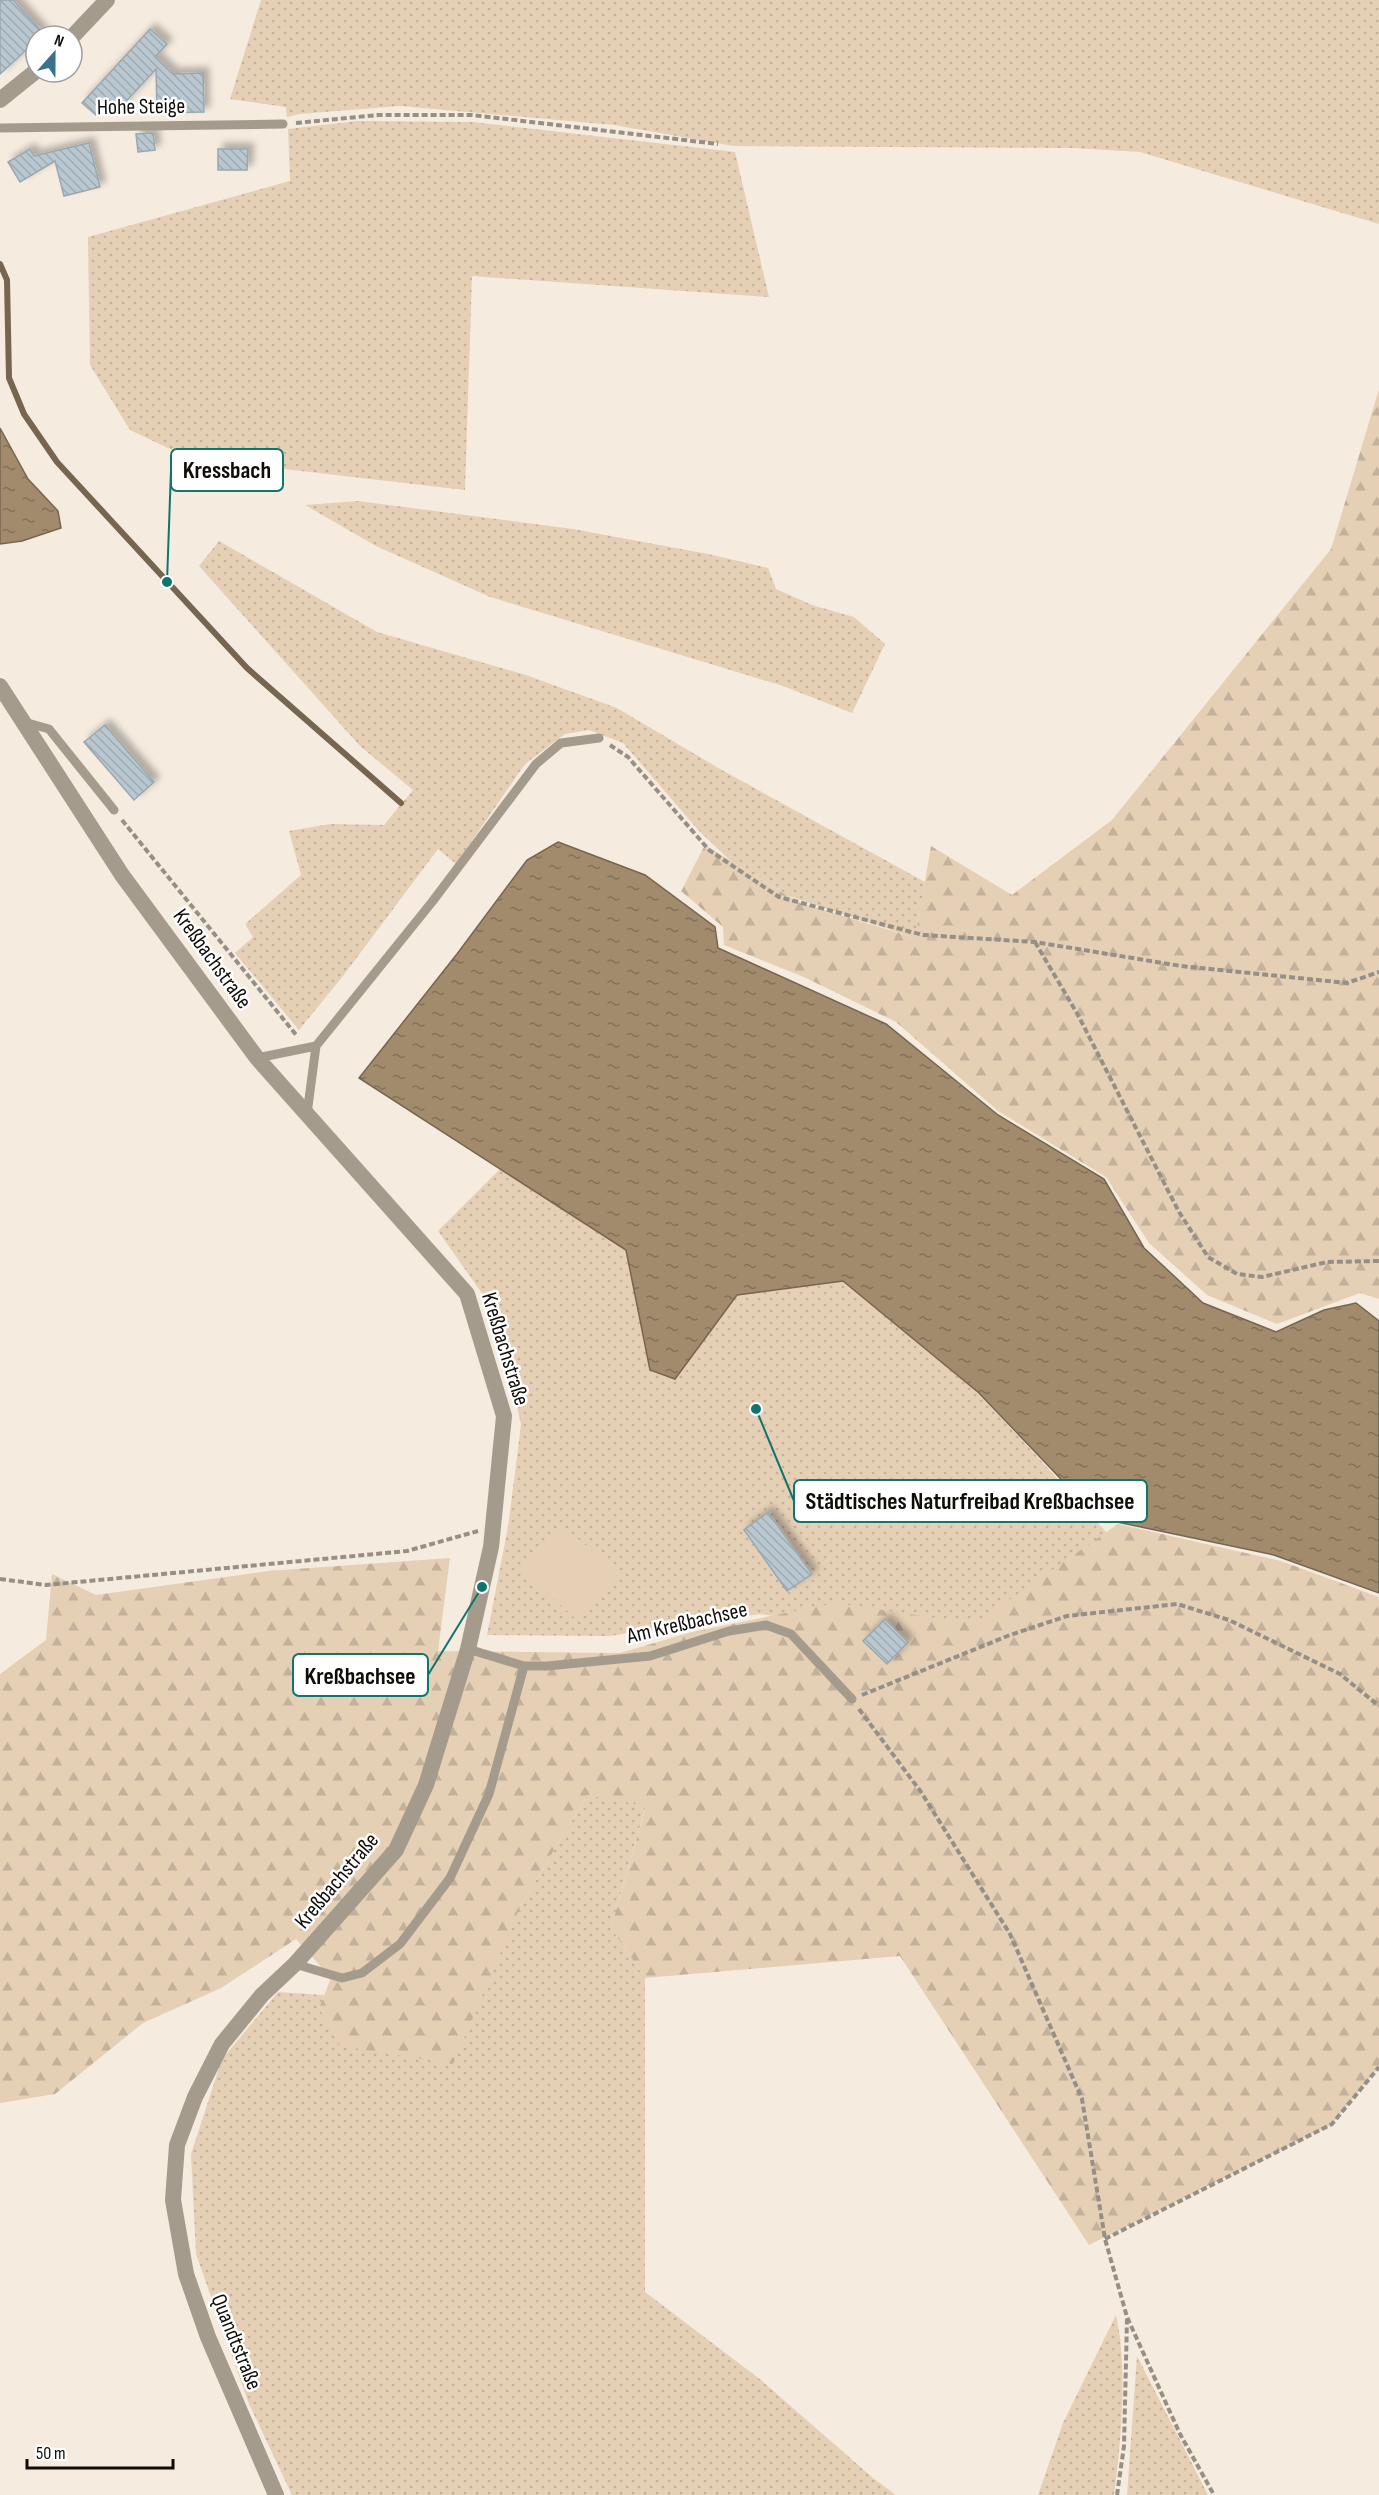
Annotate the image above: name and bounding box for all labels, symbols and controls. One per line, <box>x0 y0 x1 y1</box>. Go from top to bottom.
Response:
north arrow <box>24 24 84 84</box>
text: N <box>51 31 66 52</box>
street label: Hohe Steige <box>97 93 185 121</box>
callout: Kressbach <box>171 449 283 491</box>
text: Kressbach <box>183 456 271 485</box>
street label: Kreßbachstraße <box>167 904 257 1014</box>
street label: Kreßbachstraße <box>475 1289 535 1409</box>
callout: Städtisches Naturfreibad Kreßbachsee <box>794 1480 1147 1522</box>
text: Städtisches Naturfreibad Kreßbachsee <box>806 1487 1134 1516</box>
street label: Am Kreßbachsee <box>623 1596 750 1650</box>
callout: Kreßbachsee <box>293 1654 428 1696</box>
text: Kreßbachsee <box>305 1662 415 1691</box>
street label: Kreßbachstraße <box>289 1828 385 1934</box>
street label: Quandtstraße <box>205 2290 267 2394</box>
scale bar <box>27 2432 172 2470</box>
text: 50 m <box>36 2443 66 2464</box>

